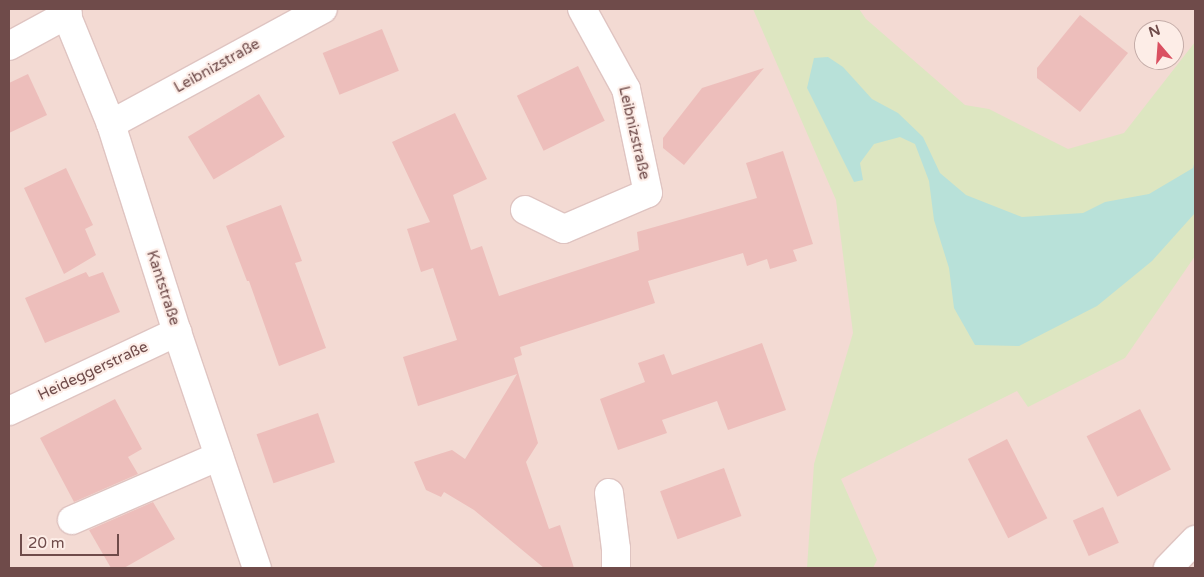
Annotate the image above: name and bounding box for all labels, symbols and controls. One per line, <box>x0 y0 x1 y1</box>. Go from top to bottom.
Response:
north arrow <box>1134 20 1184 70</box>
text: N <box>1147 21 1162 41</box>
street label: Leibnizstraße <box>171 35 263 97</box>
street label: Leibnizstraße <box>615 85 653 181</box>
street label: Kantstraße <box>142 248 184 328</box>
street label: Heideggerstraße <box>35 338 151 404</box>
scale bar <box>22 524 121 556</box>
text: 20 m <box>28 534 65 552</box>

